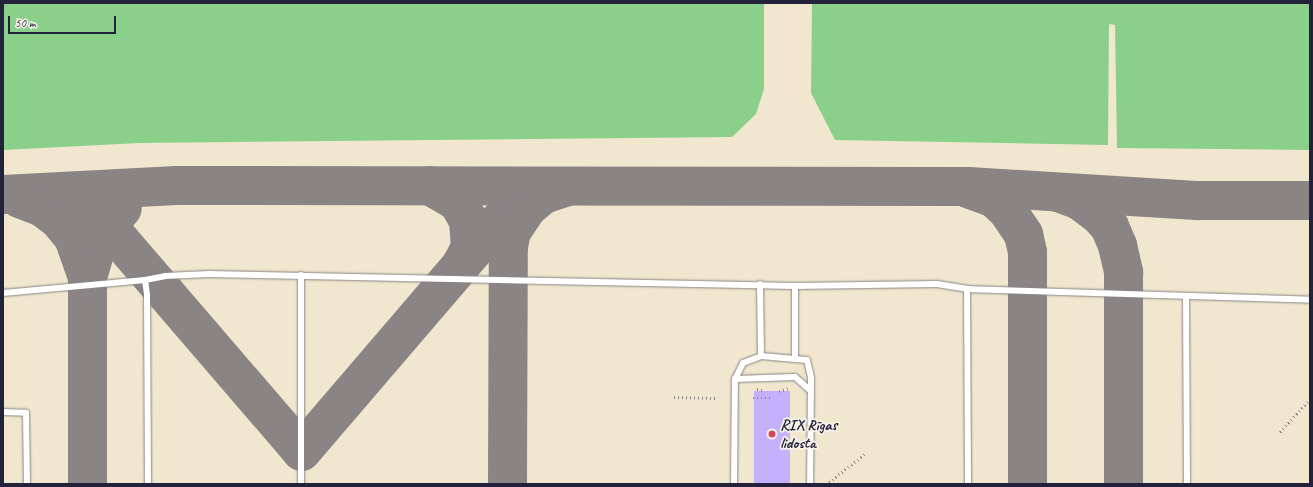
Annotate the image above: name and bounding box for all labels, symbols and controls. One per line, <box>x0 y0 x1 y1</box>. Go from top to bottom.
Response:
scale bar <box>10 8 118 34</box>
text: 50 m <box>15 15 35 31</box>
place label: RIX Rīgas lidosta <box>780 415 838 453</box>
marker: RIX Rīgas lidosta <box>767 429 777 439</box>

